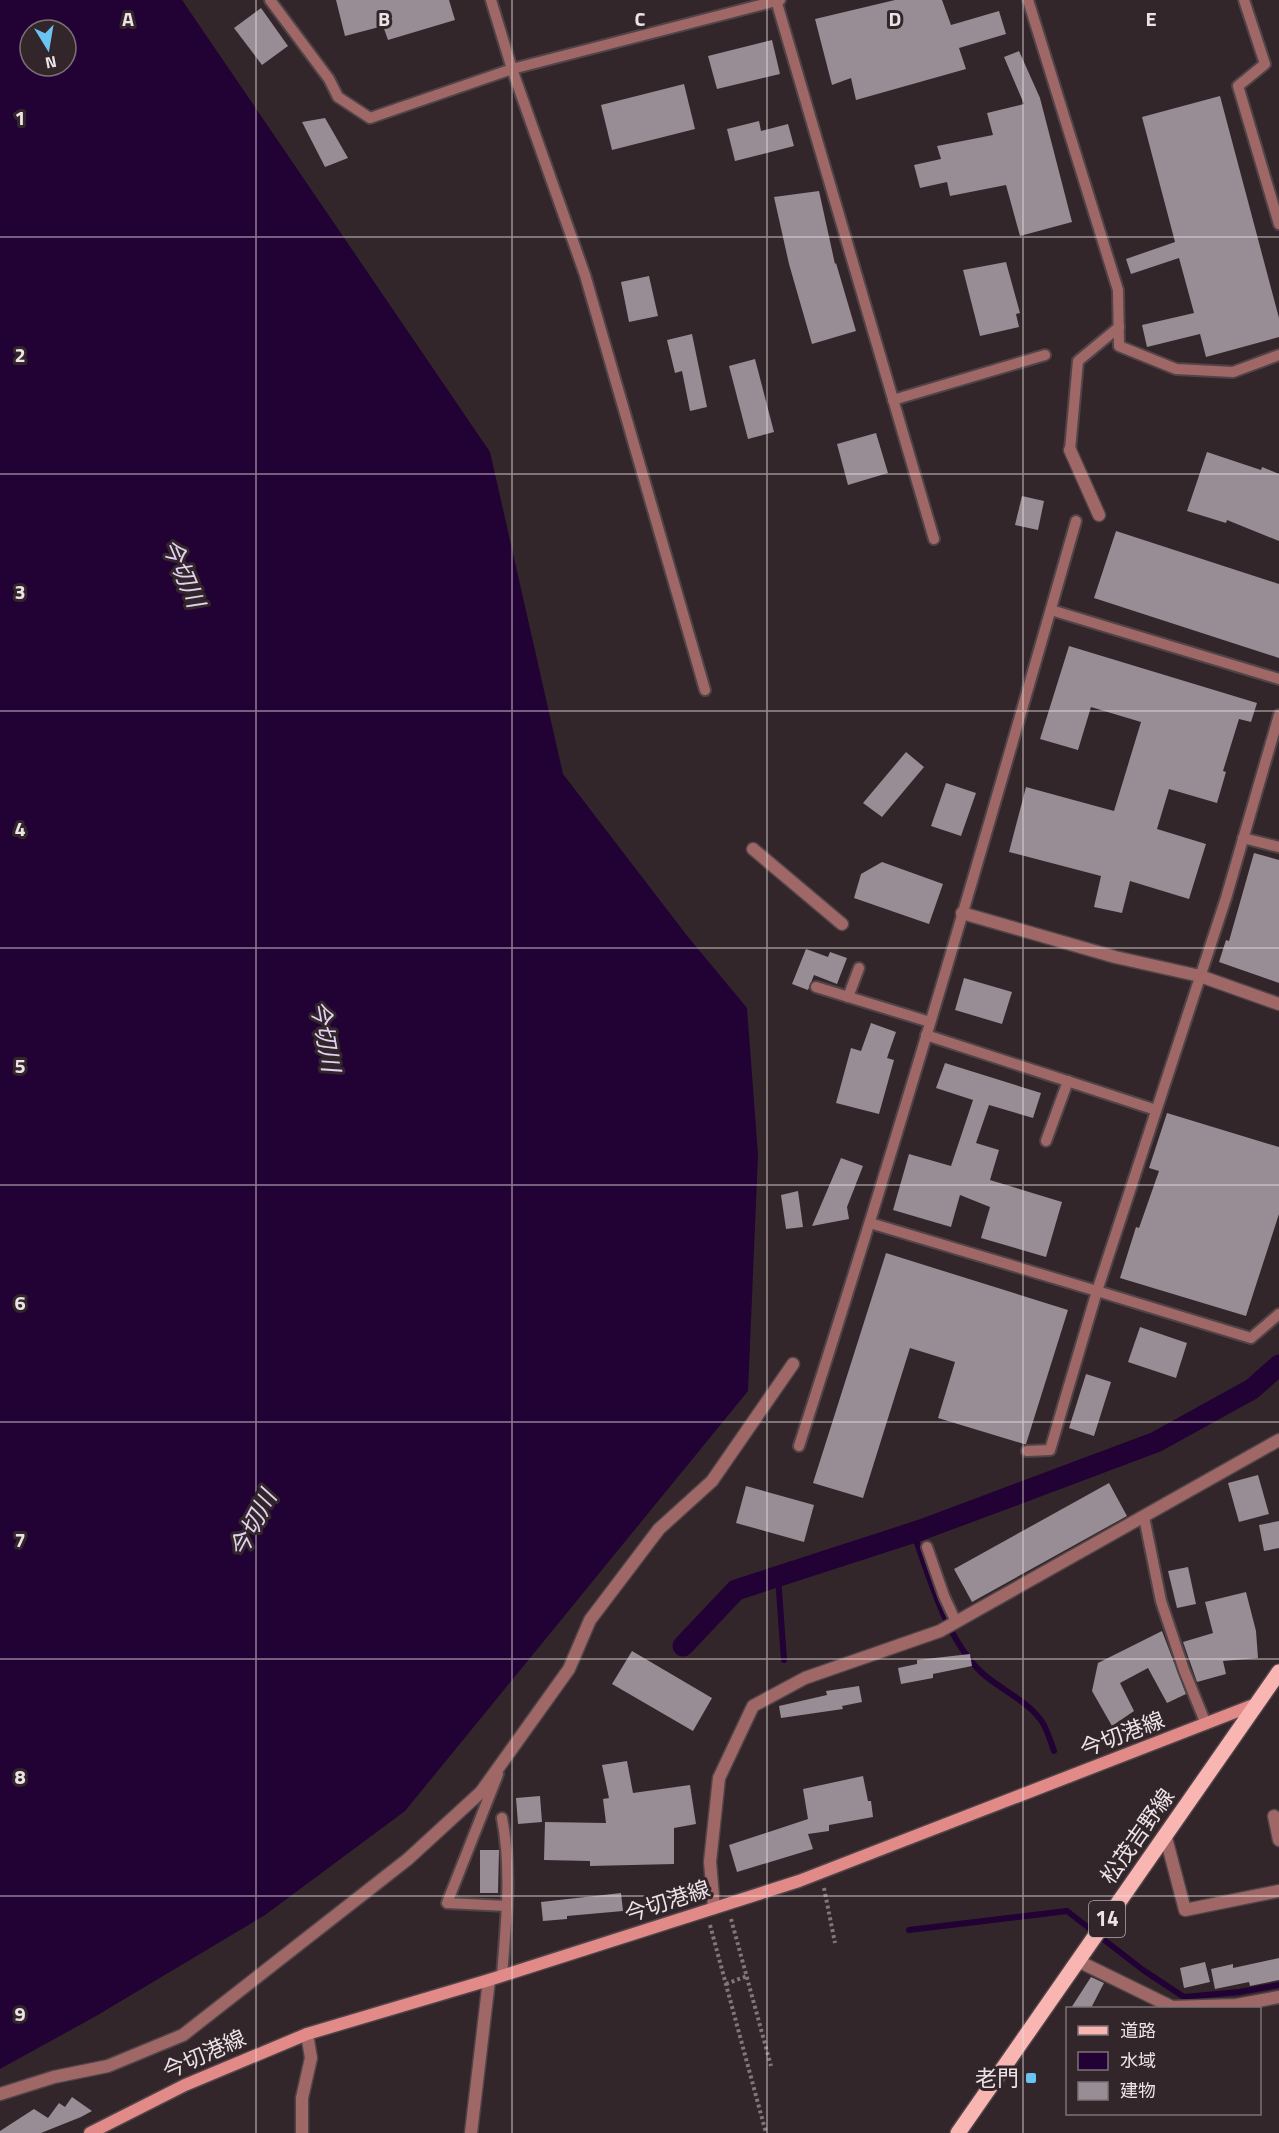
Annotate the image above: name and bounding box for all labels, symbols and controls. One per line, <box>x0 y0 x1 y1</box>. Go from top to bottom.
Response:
text: A <box>122 3 134 34</box>
text: B <box>378 3 390 34</box>
text: C <box>635 3 646 34</box>
text: D <box>889 3 901 34</box>
text: E <box>1145 3 1157 34</box>
north arrow <box>18 18 78 78</box>
text: N <box>43 50 59 76</box>
text: 1 <box>14 102 26 133</box>
text: 2 <box>14 339 26 370</box>
water label: 今切川 <box>153 532 216 616</box>
text: 3 <box>14 576 26 607</box>
text: 4 <box>14 813 26 844</box>
water label: 今切川 <box>302 997 350 1077</box>
text: 5 <box>14 1050 26 1081</box>
text: 6 <box>14 1287 26 1318</box>
water label: 今切川 <box>219 1481 286 1564</box>
text: 7 <box>14 1524 26 1555</box>
street label: 今切港線 <box>1075 1702 1169 1766</box>
text: 8 <box>14 1761 26 1792</box>
street label: 松茂吉野線 <box>1092 1781 1182 1891</box>
street label: 今切港線 <box>620 1871 714 1931</box>
road number: 14 <box>1089 1901 1125 1937</box>
text: 9 <box>14 1998 26 2029</box>
legend <box>1066 2007 1261 2115</box>
text: 道路 <box>1120 2017 1156 2044</box>
street label: 今切港線 <box>157 2021 251 2087</box>
text: 水域 <box>1120 2047 1156 2074</box>
place label: 老門 <box>975 2061 1019 2095</box>
marker: 老門 <box>1024 2071 1038 2085</box>
text: 建物 <box>1120 2077 1156 2104</box>

